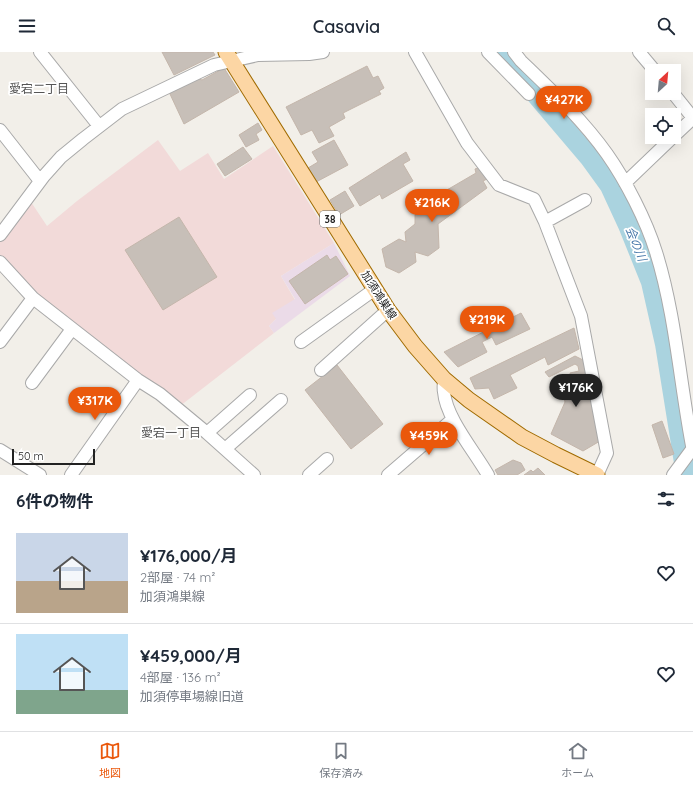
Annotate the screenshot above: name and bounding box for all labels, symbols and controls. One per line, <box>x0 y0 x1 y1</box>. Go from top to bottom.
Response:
icon: menu <box>16 15 38 37</box>
text: Casavia <box>313 15 380 38</box>
icon: search <box>655 15 677 37</box>
north arrow <box>645 64 681 100</box>
map controls <box>645 64 681 144</box>
district label: 愛宕二丁目 <box>9 81 69 96</box>
pin: ¥427K <box>536 86 592 120</box>
text: ¥427K <box>545 91 583 107</box>
button: locate <box>645 108 681 144</box>
pin: ¥216K <box>404 189 460 223</box>
text: ¥216K <box>414 194 450 210</box>
road number: 38 <box>320 211 340 227</box>
water label: 会の川 <box>623 224 651 265</box>
street label: 加須鴻巣線 <box>358 268 400 322</box>
pin: ¥219K <box>459 306 515 340</box>
text: ¥219K <box>469 311 505 327</box>
pin: ¥176K <box>548 374 604 408</box>
text: ¥176K <box>558 379 594 395</box>
pin: ¥317K <box>67 387 123 421</box>
text: ¥317K <box>77 392 113 408</box>
pin: ¥459K <box>401 422 457 456</box>
district label: 愛宕一丁目 <box>141 425 201 440</box>
text: ¥459K <box>410 427 448 443</box>
scale bar <box>12 447 95 466</box>
text: 50 m <box>18 449 44 463</box>
icon: filters <box>655 488 677 510</box>
text: 6件の物件 <box>16 490 93 511</box>
text: ¥176,000/月 <box>140 545 238 566</box>
icon: home <box>48 549 96 597</box>
icon: heart <box>655 562 677 584</box>
text: 2部屋 · 74 m² <box>140 569 215 585</box>
text: 加須鴻巣線 <box>140 588 205 604</box>
text: ¥459,000/月 <box>140 645 242 666</box>
icon: home <box>48 650 96 698</box>
icon: heart <box>655 663 677 685</box>
text: 4部屋 · 136 m² <box>140 669 221 685</box>
text: 加須停車場線旧道 <box>140 688 244 704</box>
tab: 地図 <box>99 740 121 780</box>
tab: 保存済み <box>319 740 363 780</box>
tab: ホーム <box>561 740 594 780</box>

